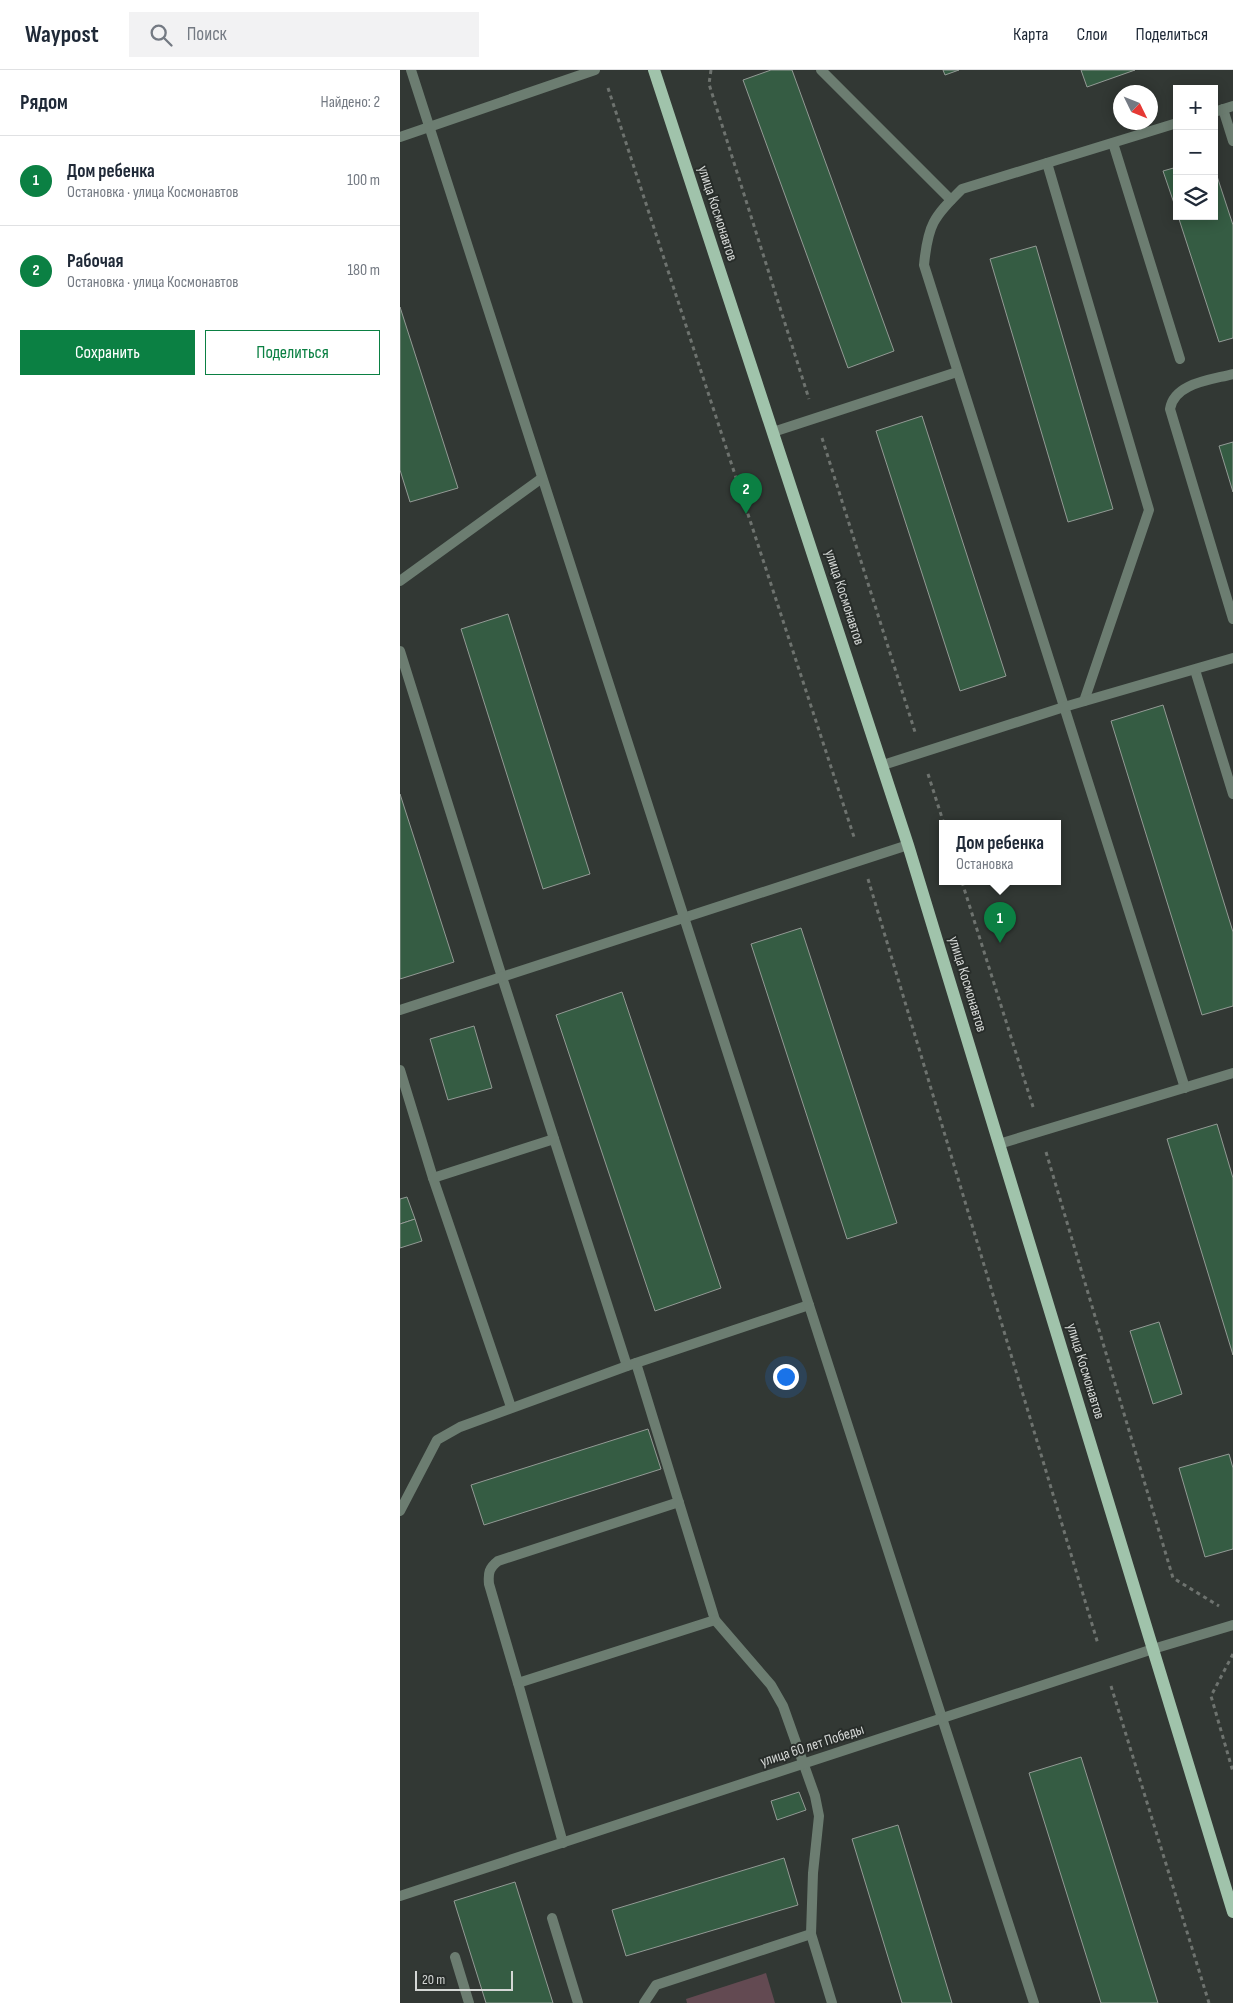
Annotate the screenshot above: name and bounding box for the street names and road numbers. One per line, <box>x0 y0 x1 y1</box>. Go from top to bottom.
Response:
street label: улица Космонавтов <box>693 163 742 263</box>
street label: улица Космонавтов <box>820 547 869 647</box>
street label: улица Космонавтов <box>944 934 991 1035</box>
street label: улица Космонавтов <box>1062 1321 1109 1422</box>
street label: улица 60 лет Победы <box>758 1720 866 1771</box>

